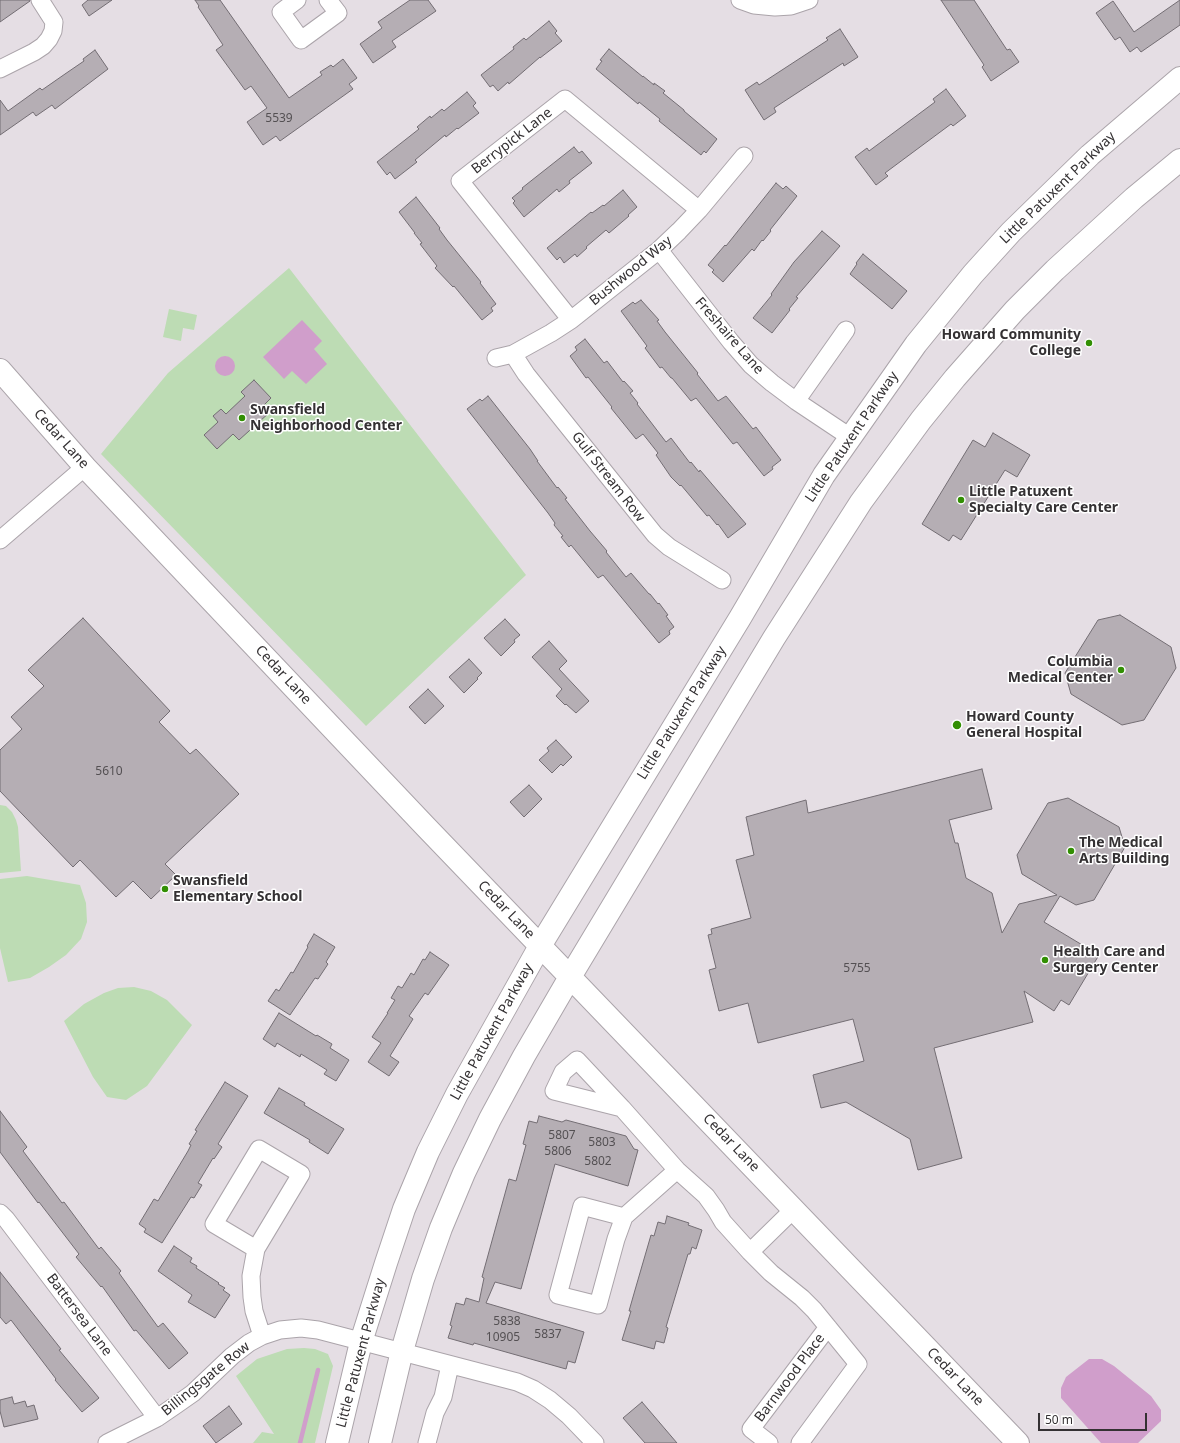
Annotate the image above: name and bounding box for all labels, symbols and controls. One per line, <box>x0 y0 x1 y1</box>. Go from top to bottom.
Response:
street label: Berrypick Lane <box>468 104 556 178</box>
house number: 5539 <box>265 112 293 126</box>
street label: Little Patuxent Parkway <box>997 128 1119 248</box>
street label: Bushwood Way <box>586 233 676 309</box>
street label: Freshaire Lane <box>691 294 767 378</box>
place label: Howard Community College <box>941 327 1081 360</box>
marker: Howard Community College <box>1084 338 1094 348</box>
street label: Little Patuxent Parkway <box>802 368 902 506</box>
place label: Swansfield Neighborhood Center <box>250 402 402 434</box>
street label: Cedar Lane <box>30 406 92 472</box>
marker: Swansfield Neighborhood Center <box>237 413 247 423</box>
street label: Gulf Stream Row <box>568 429 648 525</box>
place label: Little Patuxent Specialty Care Center <box>969 484 1118 516</box>
marker: Little Patuxent Specialty Care Center <box>956 495 966 505</box>
street label: Cedar Lane <box>251 642 315 708</box>
street label: Little Patuxent Parkway <box>634 643 730 783</box>
place label: Columbia Medical Center <box>1008 654 1113 686</box>
marker: Columbia Medical Center <box>1116 665 1126 675</box>
place label: Howard County General Hospital <box>966 709 1082 742</box>
marker: Howard County General Hospital <box>951 719 963 731</box>
house number: 5610 <box>95 765 123 779</box>
place label: The Medical Arts Building <box>1079 835 1169 868</box>
marker: The Medical Arts Building <box>1066 846 1076 856</box>
place label: Swansfield Elementary School <box>173 873 303 906</box>
street label: Cedar Lane <box>474 877 538 943</box>
marker: Swansfield Elementary School <box>160 884 170 894</box>
place label: Health Care and Surgery Center <box>1053 944 1165 976</box>
marker: Health Care and Surgery Center <box>1040 955 1050 965</box>
street label: Little Patuxent Parkway <box>447 961 537 1103</box>
house number: 5755 <box>843 962 871 976</box>
street label: Cedar Lane <box>699 1110 763 1176</box>
house number: 5807 <box>548 1129 576 1143</box>
house number: 5803 <box>588 1136 616 1150</box>
house number: 5806 <box>544 1145 572 1159</box>
house number: 5802 <box>584 1155 612 1169</box>
street label: Battersea Lane <box>43 1271 115 1359</box>
street label: Little Patuxent Parkway <box>333 1276 389 1430</box>
house number: 5838 <box>493 1315 521 1329</box>
house number: 5837 <box>534 1328 562 1342</box>
house number: 10905 <box>486 1331 520 1345</box>
street label: Barnwood Place <box>751 1331 829 1425</box>
street label: Billingsgate Row <box>159 1338 253 1420</box>
street label: Cedar Lane <box>923 1344 987 1410</box>
scale bar <box>1040 1405 1149 1431</box>
text: 50 m <box>1045 1411 1073 1428</box>

